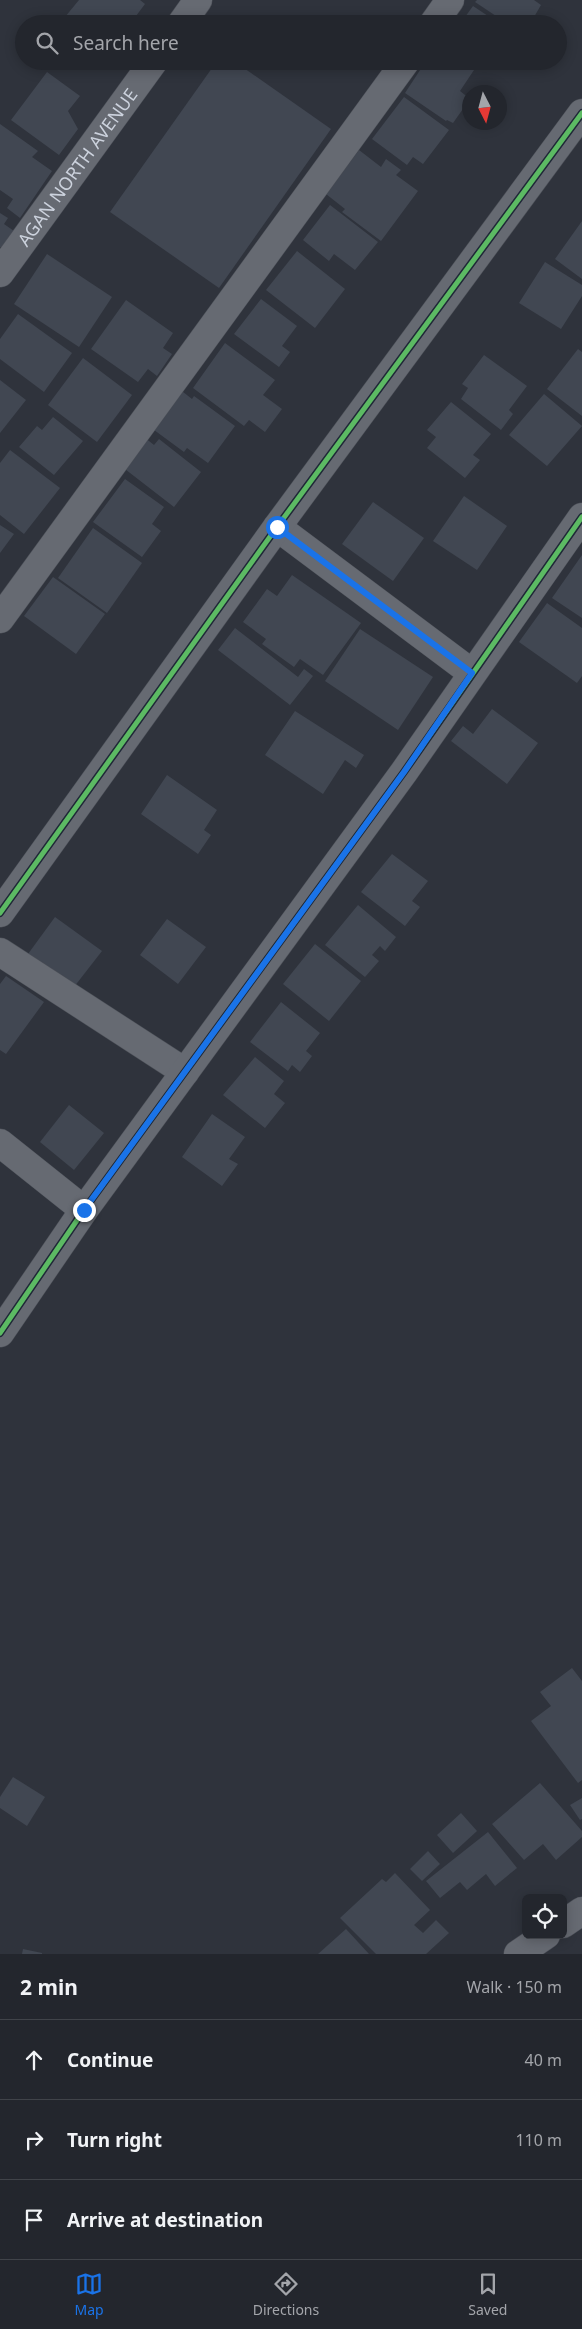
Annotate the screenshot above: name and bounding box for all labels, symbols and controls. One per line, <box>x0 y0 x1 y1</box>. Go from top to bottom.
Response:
search box <box>15 15 567 70</box>
icon: search <box>33 29 61 57</box>
text: Search here <box>73 30 179 56</box>
street label: AGAN NORTH AVENUE <box>12 83 142 251</box>
north arrow <box>462 85 507 130</box>
route start <box>266 516 289 539</box>
route end <box>73 1199 96 1222</box>
map controls <box>522 1894 567 1939</box>
button: locate <box>522 1894 567 1939</box>
text: 2 min <box>20 1973 78 2001</box>
text: Walk · 150 m <box>467 1976 562 1998</box>
icon: ahead <box>20 2046 48 2074</box>
text: Continue <box>67 2047 153 2073</box>
text: 40 m <box>525 2049 562 2071</box>
icon: right <box>20 2126 48 2154</box>
text: Turn right <box>67 2127 162 2153</box>
text: 110 m <box>515 2129 562 2151</box>
icon: arrive <box>20 2206 48 2234</box>
text: Arrive at destination <box>67 2207 263 2233</box>
tab: Map <box>75 2270 104 2319</box>
tab: Directions <box>253 2270 319 2319</box>
tab: Saved <box>468 2270 507 2319</box>

